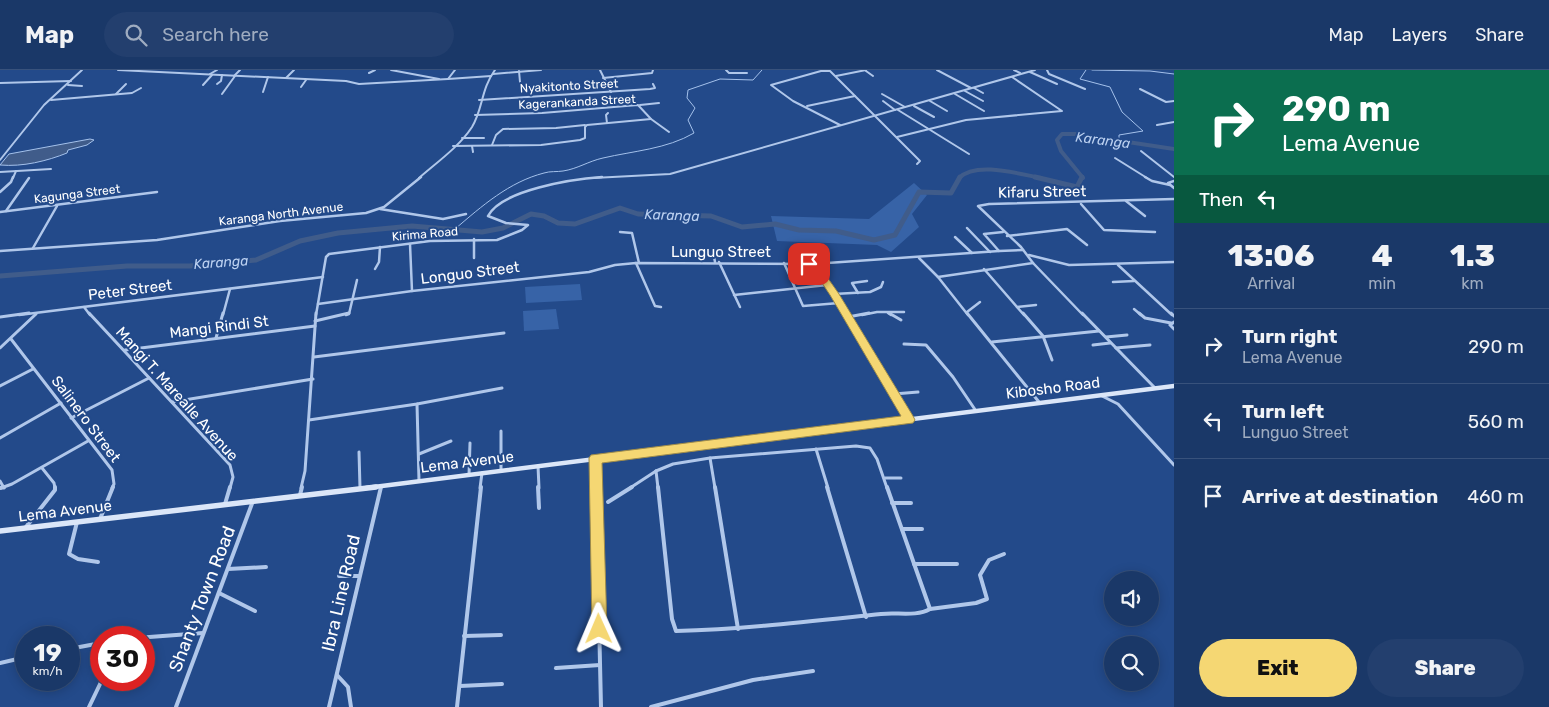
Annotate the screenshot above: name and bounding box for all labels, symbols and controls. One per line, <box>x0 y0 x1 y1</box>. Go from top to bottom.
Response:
search box <box>104 12 454 57</box>
text: Map <box>25 21 74 49</box>
icon: search <box>122 21 150 49</box>
text: Search here <box>162 23 269 46</box>
text: Map <box>1329 24 1364 46</box>
text: Layers <box>1392 24 1447 46</box>
text: Share <box>1475 24 1524 46</box>
street label: Nyakitonto Street <box>519 76 619 96</box>
text: 290 m <box>1282 88 1391 130</box>
icon: right <box>1199 90 1264 155</box>
street label: Kagerankanda Street <box>518 92 636 112</box>
water label: Karanga <box>1075 129 1131 152</box>
text: Lema Avenue <box>1282 130 1420 157</box>
street label: Kagunga Street <box>33 182 121 206</box>
street label: Kifaru Street <box>998 182 1086 202</box>
icon: left <box>1253 185 1281 213</box>
text: Then <box>1199 188 1243 211</box>
street label: Karanga North Avenue <box>218 199 344 229</box>
water label: Karanga <box>644 206 700 225</box>
street label: Kirima Road <box>391 224 459 244</box>
text: 13:06 <box>1228 238 1314 274</box>
text: 4 <box>1372 238 1393 274</box>
text: 1.3 <box>1450 238 1495 274</box>
street label: Lunguo Street <box>671 243 771 261</box>
pin <box>788 243 830 285</box>
icon: arrive <box>795 250 823 278</box>
water label: Karanga <box>193 252 249 273</box>
street label: Longuo Street <box>419 258 521 288</box>
text: Arrival <box>1247 274 1295 293</box>
text: min <box>1368 274 1396 293</box>
text: km <box>1461 274 1484 293</box>
street label: Peter Street <box>87 276 173 304</box>
street label: Mangi Rindi St <box>169 312 270 342</box>
street label: Mangi T. Marealle Avenue <box>112 323 242 465</box>
text: Turn right <box>1242 325 1337 348</box>
icon: right <box>1199 332 1227 360</box>
text: 290 m <box>1468 335 1524 358</box>
text: Lema Avenue <box>1242 348 1342 367</box>
street label: Salinero Street <box>48 372 124 466</box>
street label: Kibosho Road <box>1005 373 1101 403</box>
text: Turn left <box>1242 400 1324 423</box>
icon: left <box>1199 407 1227 435</box>
text: 560 m <box>1468 410 1524 433</box>
text: Lunguo Street <box>1242 423 1349 442</box>
street label: Lema Avenue <box>419 447 515 477</box>
icon: arrive <box>1199 482 1227 510</box>
text: Arrive at destination <box>1242 485 1438 508</box>
text: 460 m <box>1467 485 1524 508</box>
street label: Lema Avenue <box>17 496 113 526</box>
street label: Shanty Town Road <box>164 523 240 675</box>
street label: Ibra Line Road <box>317 532 365 654</box>
map controls <box>1104 571 1159 691</box>
button: sound <box>1104 571 1159 626</box>
position arrow <box>572 602 624 654</box>
speed limit sign: 30 <box>90 626 155 691</box>
button: search <box>1104 636 1159 691</box>
text: 19 <box>33 638 62 667</box>
button: Exit <box>1199 639 1357 697</box>
button: Share <box>1367 639 1524 697</box>
text: km/h <box>33 664 62 678</box>

